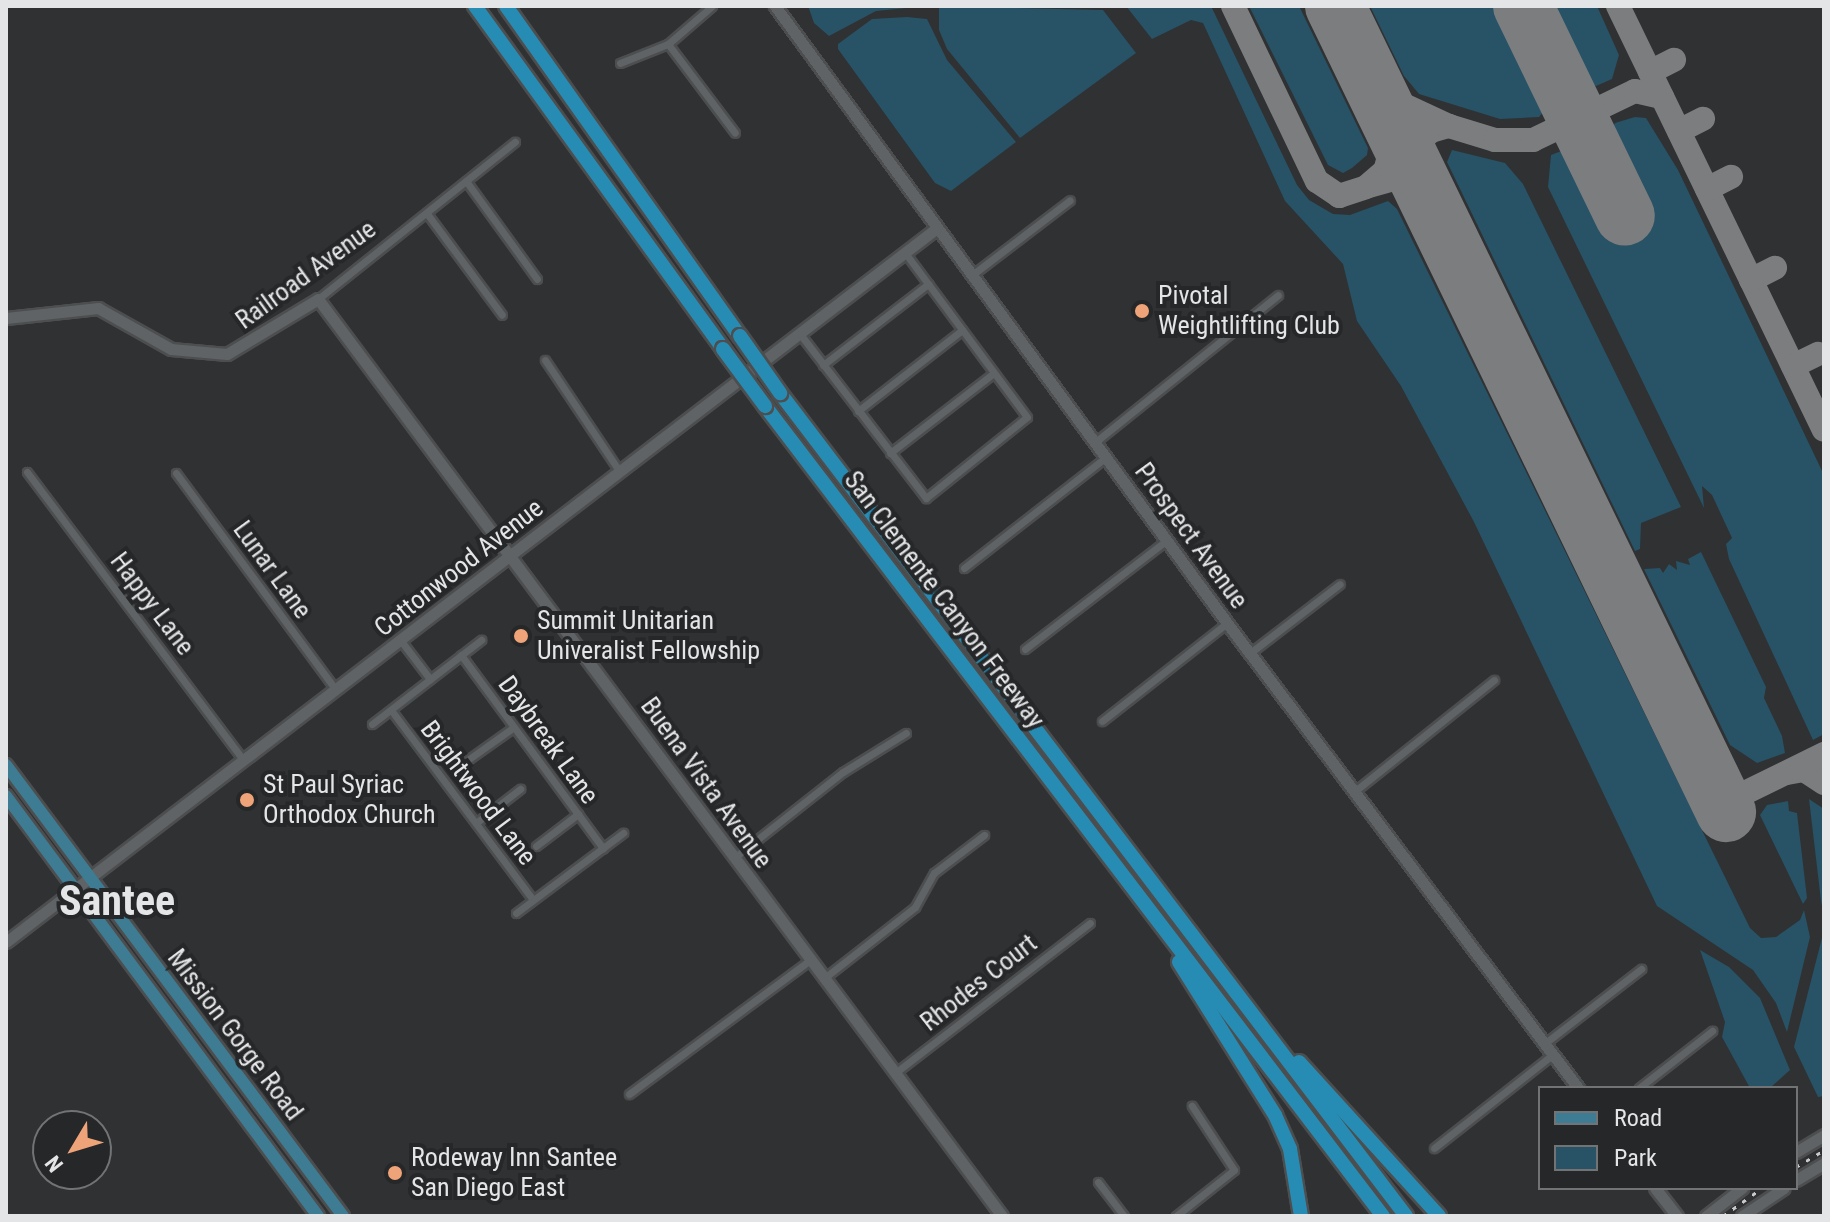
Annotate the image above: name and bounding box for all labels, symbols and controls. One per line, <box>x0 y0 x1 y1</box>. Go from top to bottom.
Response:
street label: Railroad Avenue <box>230 214 382 336</box>
place label: Pivotal Weightlifting Club <box>1158 280 1340 342</box>
marker: Pivotal Weightlifting Club <box>1133 302 1151 320</box>
street label: Prospect Avenue <box>1128 457 1254 615</box>
street label: San Clemente Canyon Freeway <box>837 465 1051 735</box>
street label: Cottonwood Avenue <box>369 493 549 643</box>
street label: Lunar Lane <box>226 515 318 625</box>
street label: Happy Lane <box>103 547 201 661</box>
place label: Summit Unitarian Univeralist Fellowship <box>537 605 760 666</box>
marker: Summit Unitarian Univeralist Fellowship <box>512 627 530 645</box>
street label: Daybreak Lane <box>491 670 605 810</box>
street label: Buena Vista Avenue <box>634 692 778 874</box>
street label: Brightwood Lane <box>414 715 542 871</box>
place label: St Paul Syriac Orthodox Church <box>263 769 436 830</box>
marker: St Paul Syriac Orthodox Church <box>238 791 256 809</box>
district label: Santee <box>59 876 175 926</box>
street label: Rhodes Court <box>915 928 1043 1038</box>
street label: Mission Gorge Road <box>161 943 309 1127</box>
legend <box>1538 1086 1798 1190</box>
text: Road <box>1614 1104 1662 1132</box>
north arrow <box>32 1110 112 1190</box>
place label: Rodeway Inn Santee San Diego East <box>411 1142 617 1204</box>
text: Park <box>1614 1144 1657 1172</box>
text: N <box>40 1151 68 1177</box>
marker: Rodeway Inn Santee San Diego East <box>386 1164 404 1182</box>

